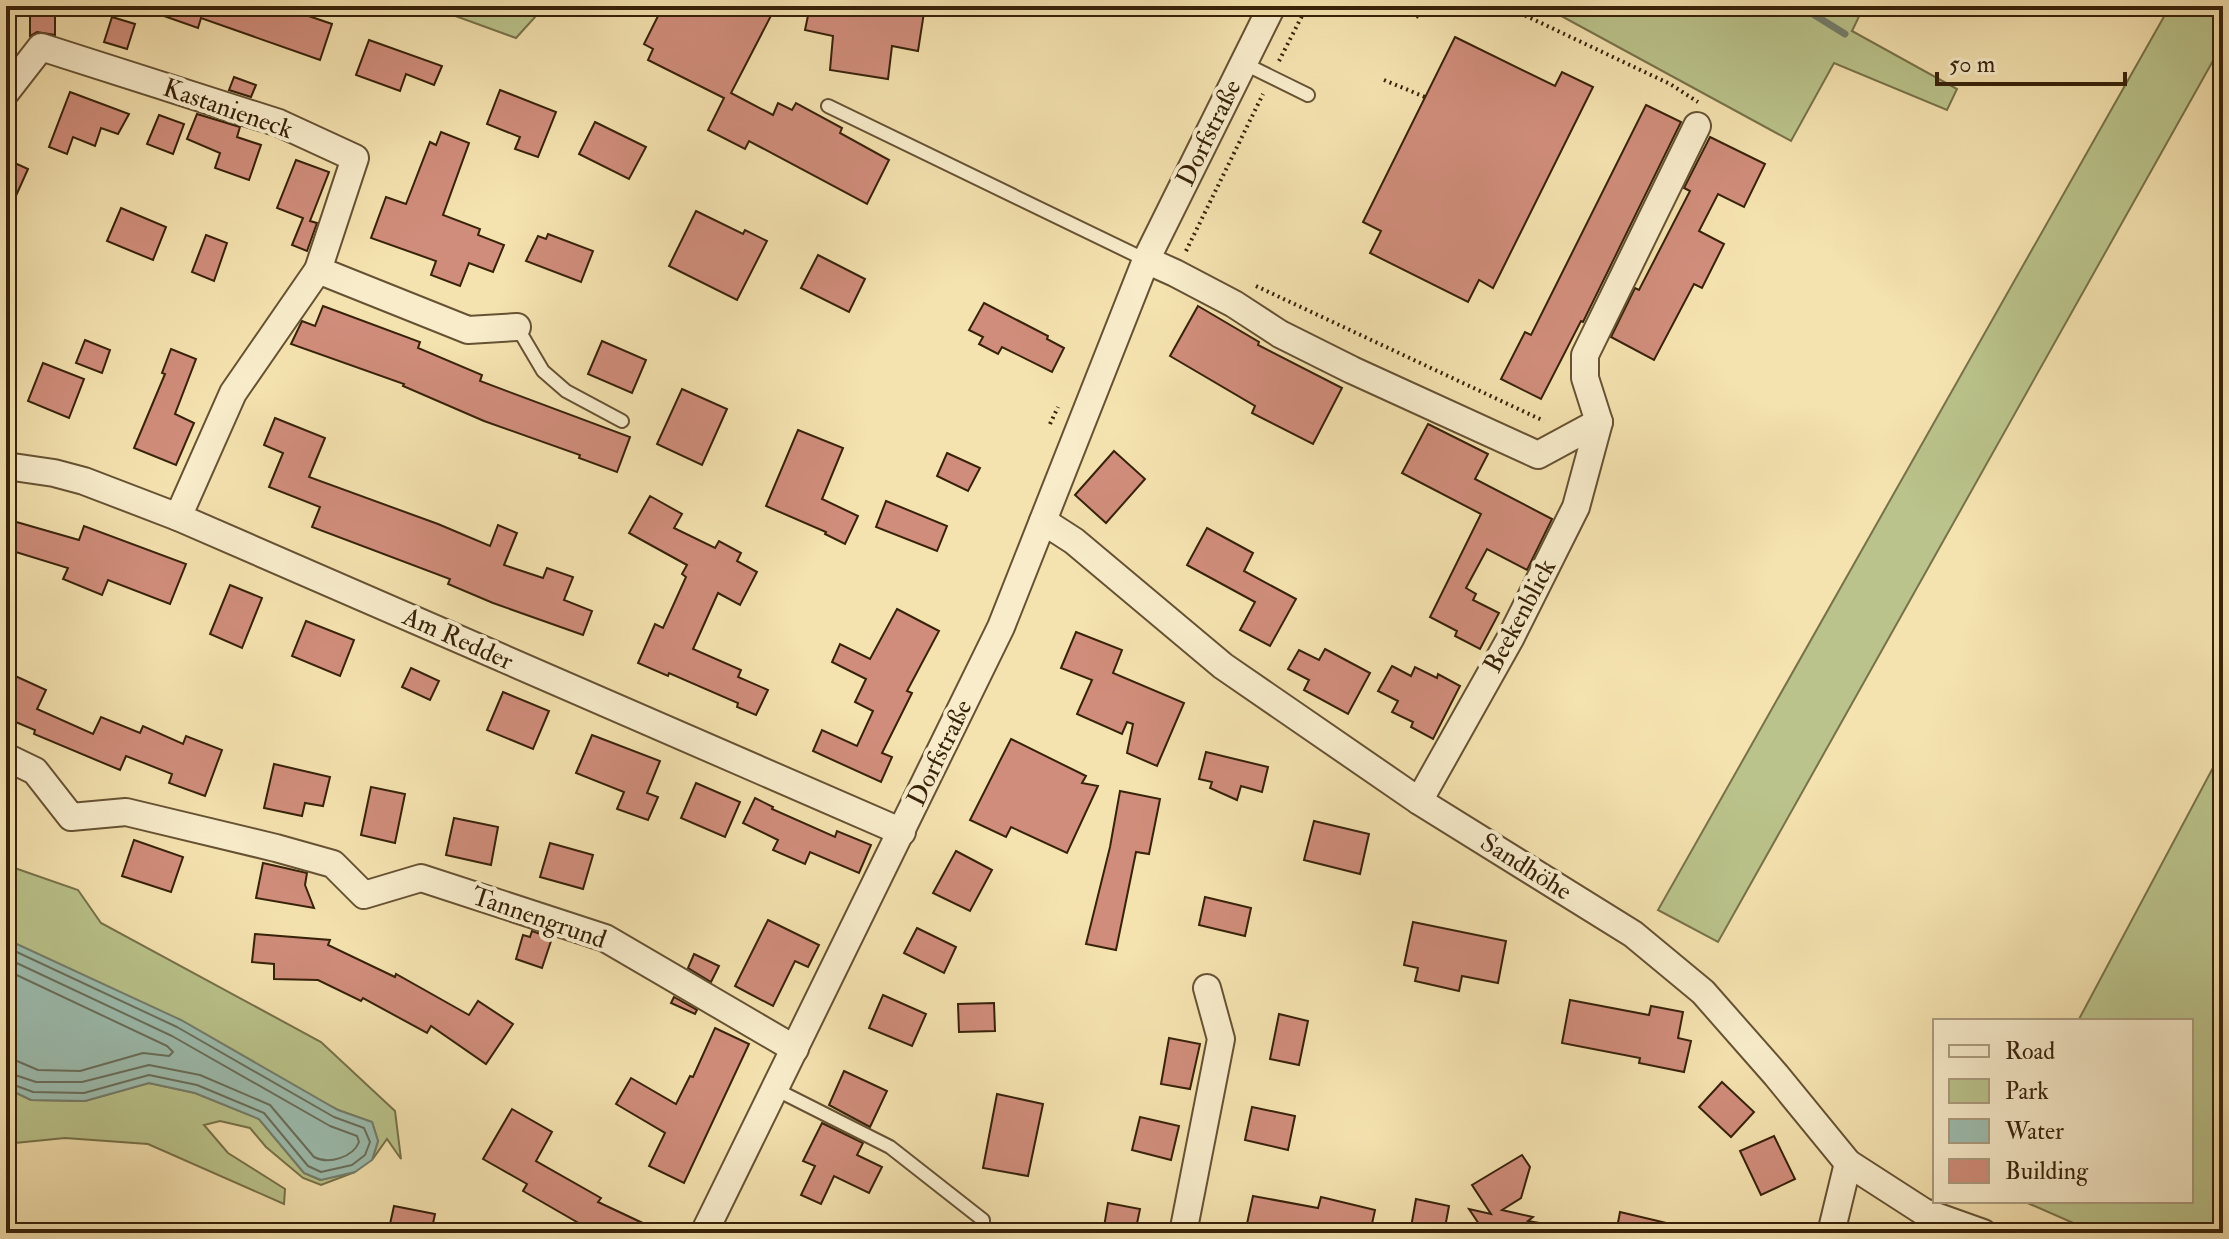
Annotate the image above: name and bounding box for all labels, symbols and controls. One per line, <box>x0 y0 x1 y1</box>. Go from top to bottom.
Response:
scale bar <box>1937 36 2125 86</box>
text: 50 m <box>1949 49 1996 80</box>
street label: Kastanieneck <box>159 72 298 146</box>
street label: Dorfstraße <box>1170 74 1249 191</box>
street label: Beekenblick <box>1477 553 1563 678</box>
street label: Am Redder <box>397 600 519 678</box>
street label: Dorfstraße <box>901 694 980 811</box>
street label: Sandhöhe <box>1474 826 1578 908</box>
street label: Tannengrund <box>467 880 611 956</box>
legend <box>1933 1019 2193 1203</box>
text: Road <box>2005 1036 2055 1067</box>
text: Park <box>2005 1076 2049 1107</box>
text: Water <box>2004 1116 2064 1147</box>
text: Building <box>2005 1156 2089 1187</box>

